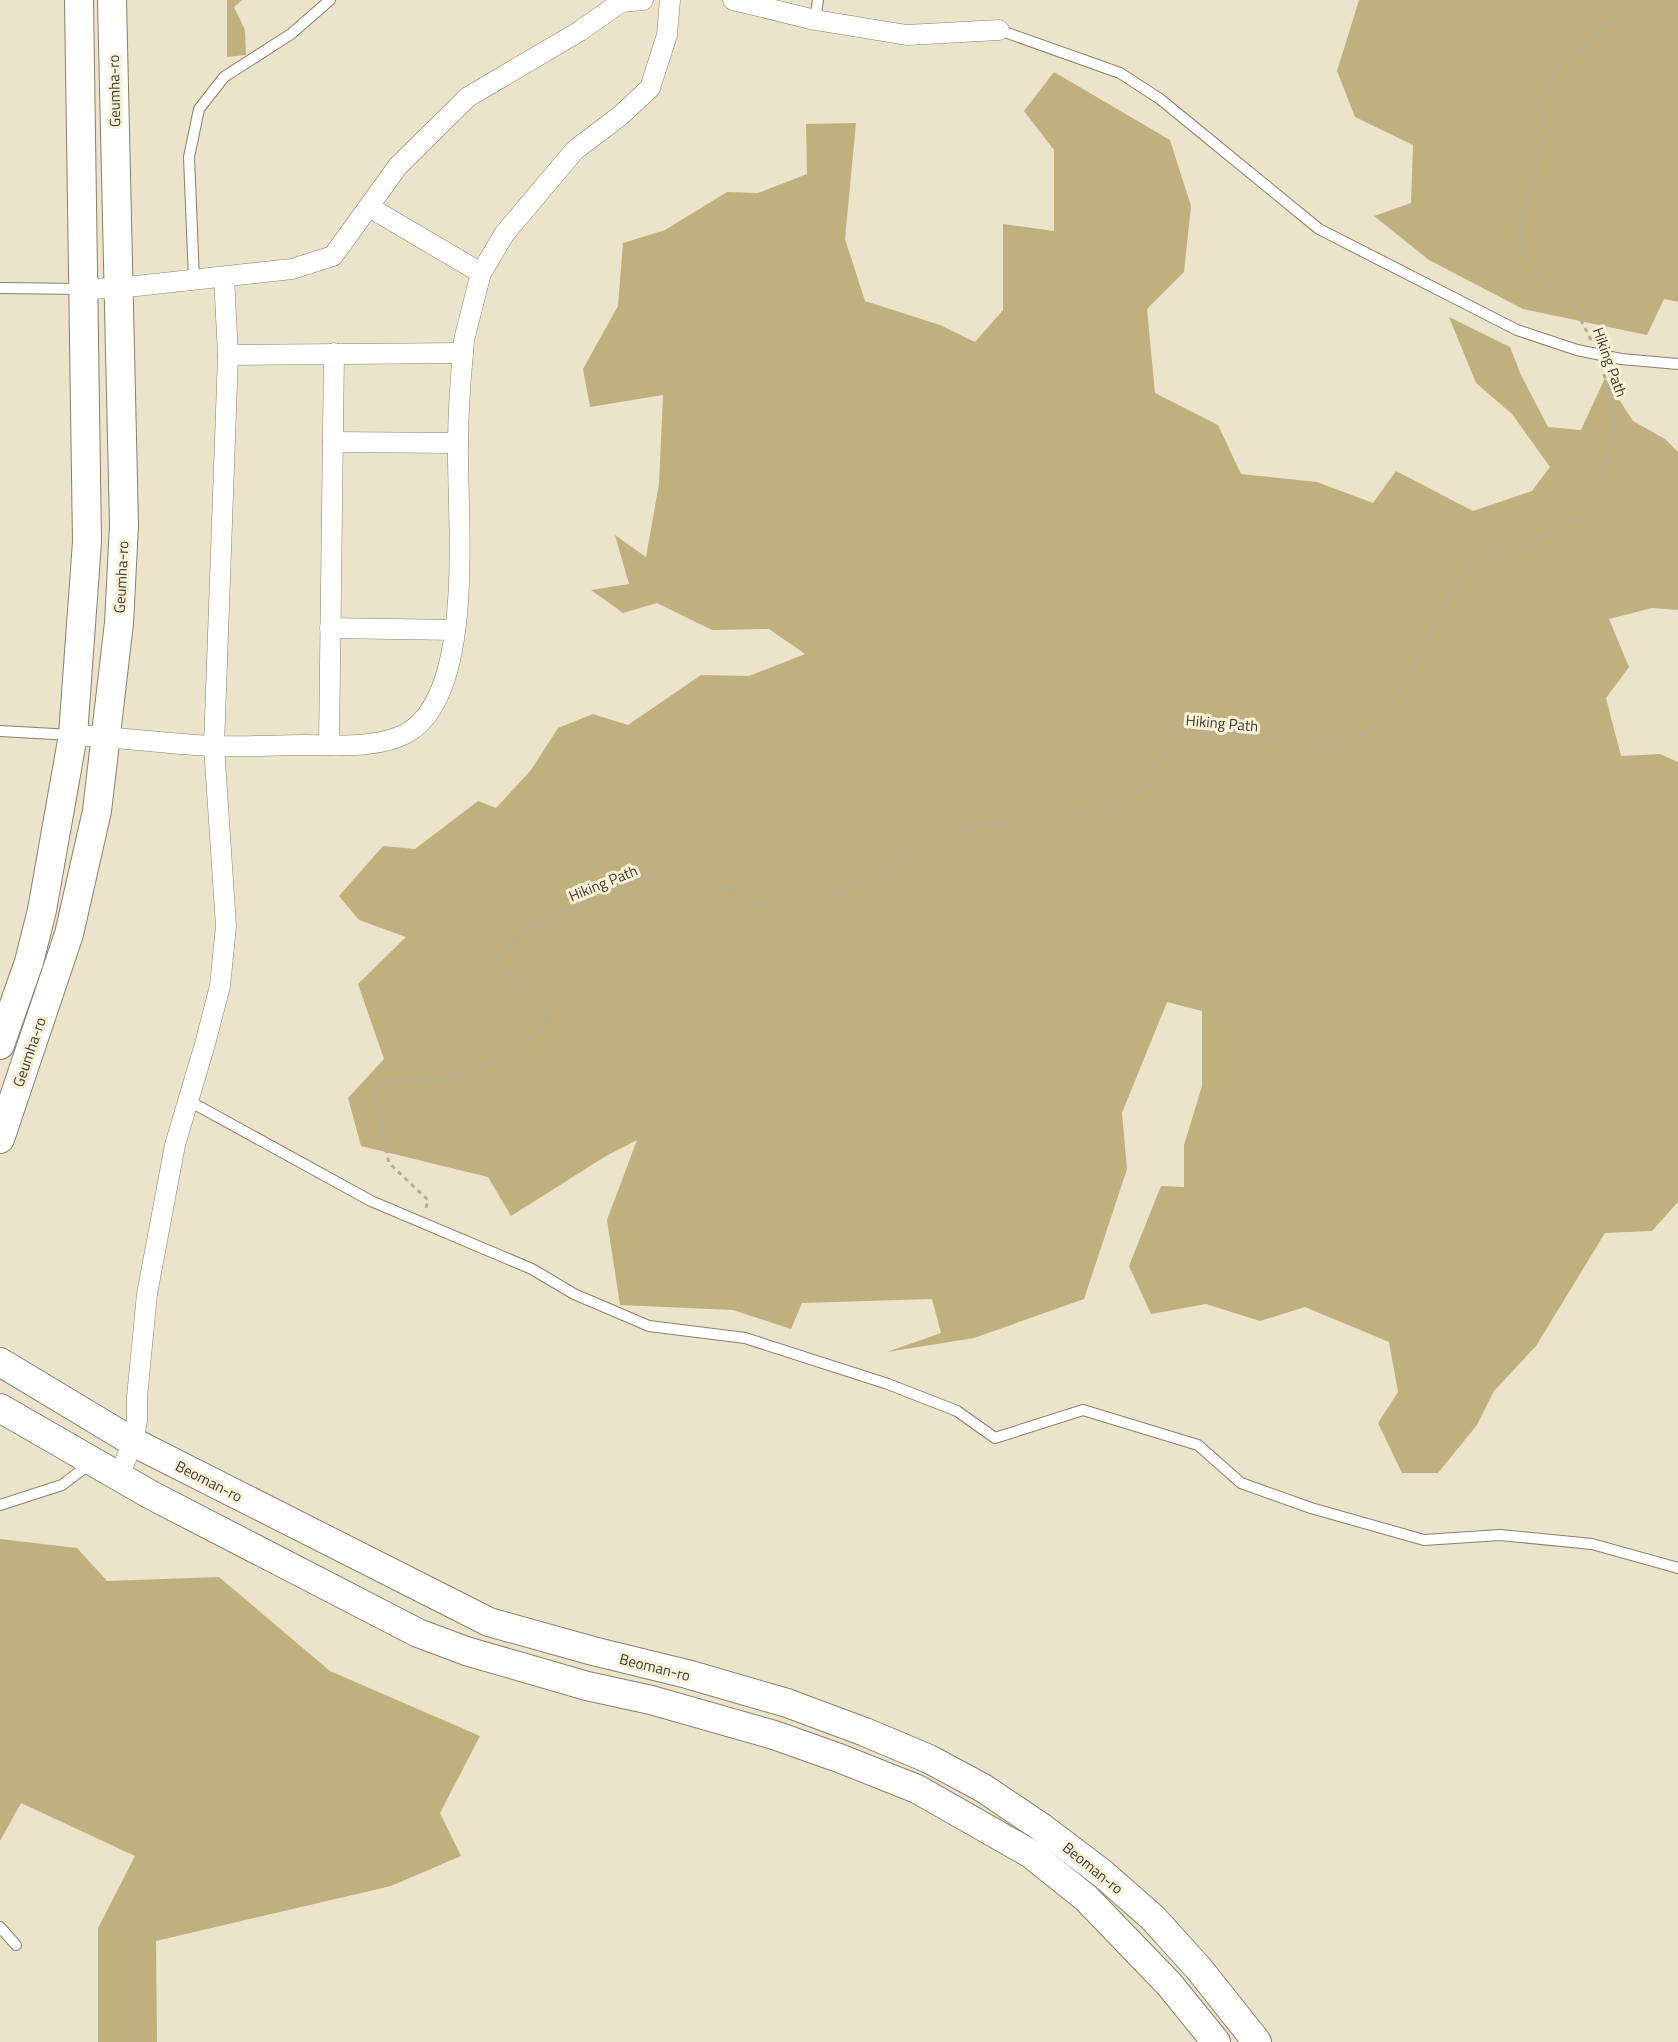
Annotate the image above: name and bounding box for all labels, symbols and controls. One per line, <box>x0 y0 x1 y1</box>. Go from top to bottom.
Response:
street label: Geumha-ro <box>102 55 126 127</box>
street label: Hiking Path <box>1587 324 1633 400</box>
street label: Geumha-ro <box>108 540 134 614</box>
street label: Hiking Path <box>1185 708 1259 738</box>
street label: Hiking Path <box>565 859 641 907</box>
street label: Geumha-ro <box>6 1014 52 1090</box>
street label: Beoman-ro <box>172 1454 247 1508</box>
street label: Beoman-ro <box>617 1647 693 1687</box>
street label: Beoman-ro <box>1058 1836 1128 1900</box>

